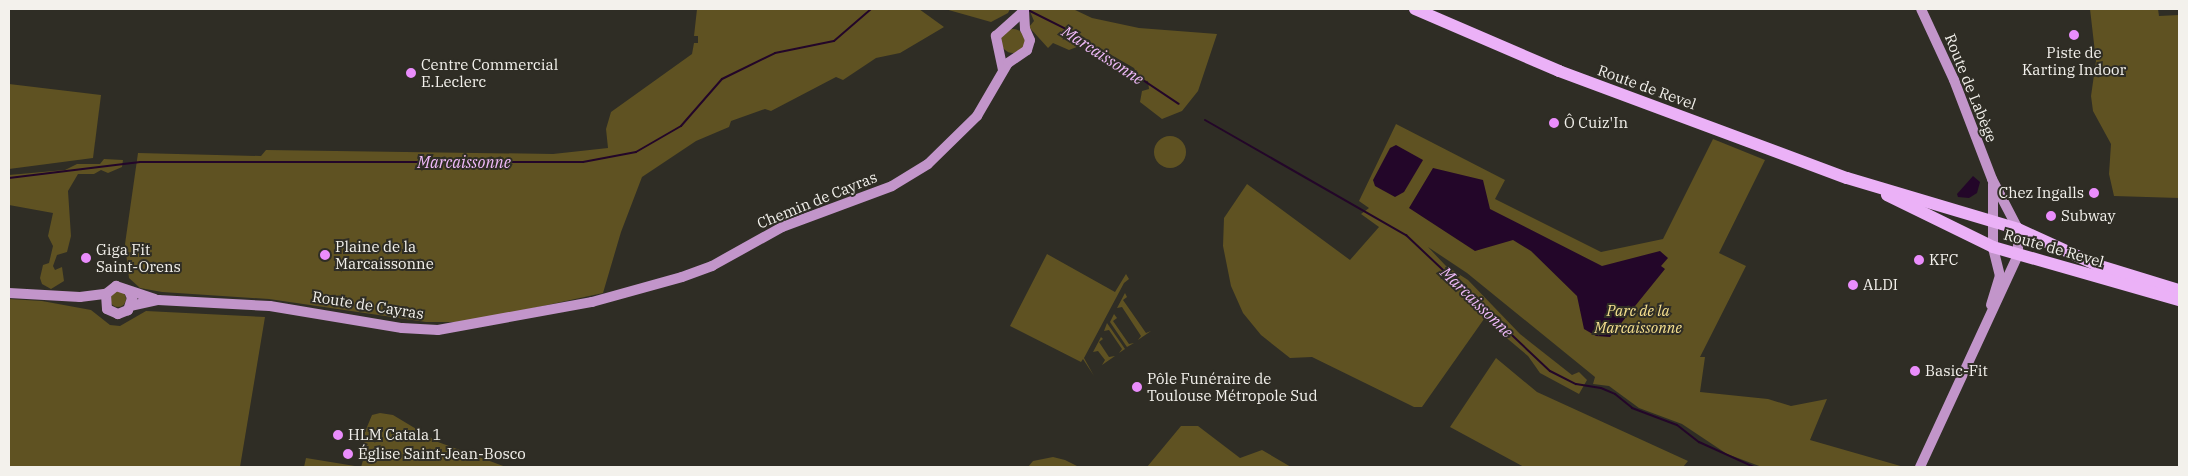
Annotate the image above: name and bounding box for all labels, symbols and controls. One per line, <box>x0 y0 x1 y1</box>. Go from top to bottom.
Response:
water label: Marcaissonne <box>1059 21 1147 89</box>
marker: Piste de Karting Indoor <box>2068 29 2080 41</box>
street label: Route de Labège <box>1941 31 2001 145</box>
place label: Piste de Karting Indoor <box>2022 43 2126 78</box>
place label: Centre Commercial E.Leclerc <box>421 55 558 90</box>
street label: Route de Revel <box>1595 61 1699 113</box>
marker: Centre Commercial E.Leclerc <box>405 67 417 79</box>
place label: Ô Cuiz'In <box>1564 114 1628 132</box>
marker: Ô Cuiz'In <box>1548 117 1560 129</box>
water label: Marcaissonne <box>417 152 511 172</box>
street label: Chemin de Cayras <box>754 168 880 232</box>
place label: Chez Ingalls <box>1998 184 2084 202</box>
marker: Chez Ingalls <box>2088 187 2100 199</box>
place label: Subway <box>2061 207 2116 225</box>
marker: Subway <box>2045 210 2057 222</box>
street label: Route de Revel <box>2002 225 2106 271</box>
place label: Plaine de la Marcaissonne <box>335 237 434 272</box>
place label: Giga Fit Saint-Orens <box>96 240 181 275</box>
marker: Plaine de la Marcaissonne <box>319 249 331 261</box>
place label: KFC <box>1929 251 1958 269</box>
marker: Giga Fit Saint-Orens <box>80 252 92 264</box>
marker: KFC <box>1913 254 1925 266</box>
water label: Marcaissonne <box>1437 263 1517 341</box>
place label: ALDI <box>1863 276 1898 294</box>
marker: ALDI <box>1847 279 1859 291</box>
street label: Route de Cayras <box>311 287 425 323</box>
park label: Parc de la Marcaissonne <box>1594 301 1682 336</box>
place label: Basic-Fit <box>1925 362 1988 380</box>
marker: Basic-Fit <box>1909 365 1921 377</box>
place label: Pôle Funéraire de Toulouse Métropole Sud <box>1147 369 1318 404</box>
marker: Pôle Funéraire de Toulouse Métropole Sud <box>1131 381 1143 393</box>
place label: HLM Catala 1 <box>348 426 442 444</box>
marker: HLM Catala 1 <box>332 429 344 441</box>
place label: Église Saint-Jean-Bosco <box>358 445 526 463</box>
marker: Église Saint-Jean-Bosco <box>342 448 354 460</box>

